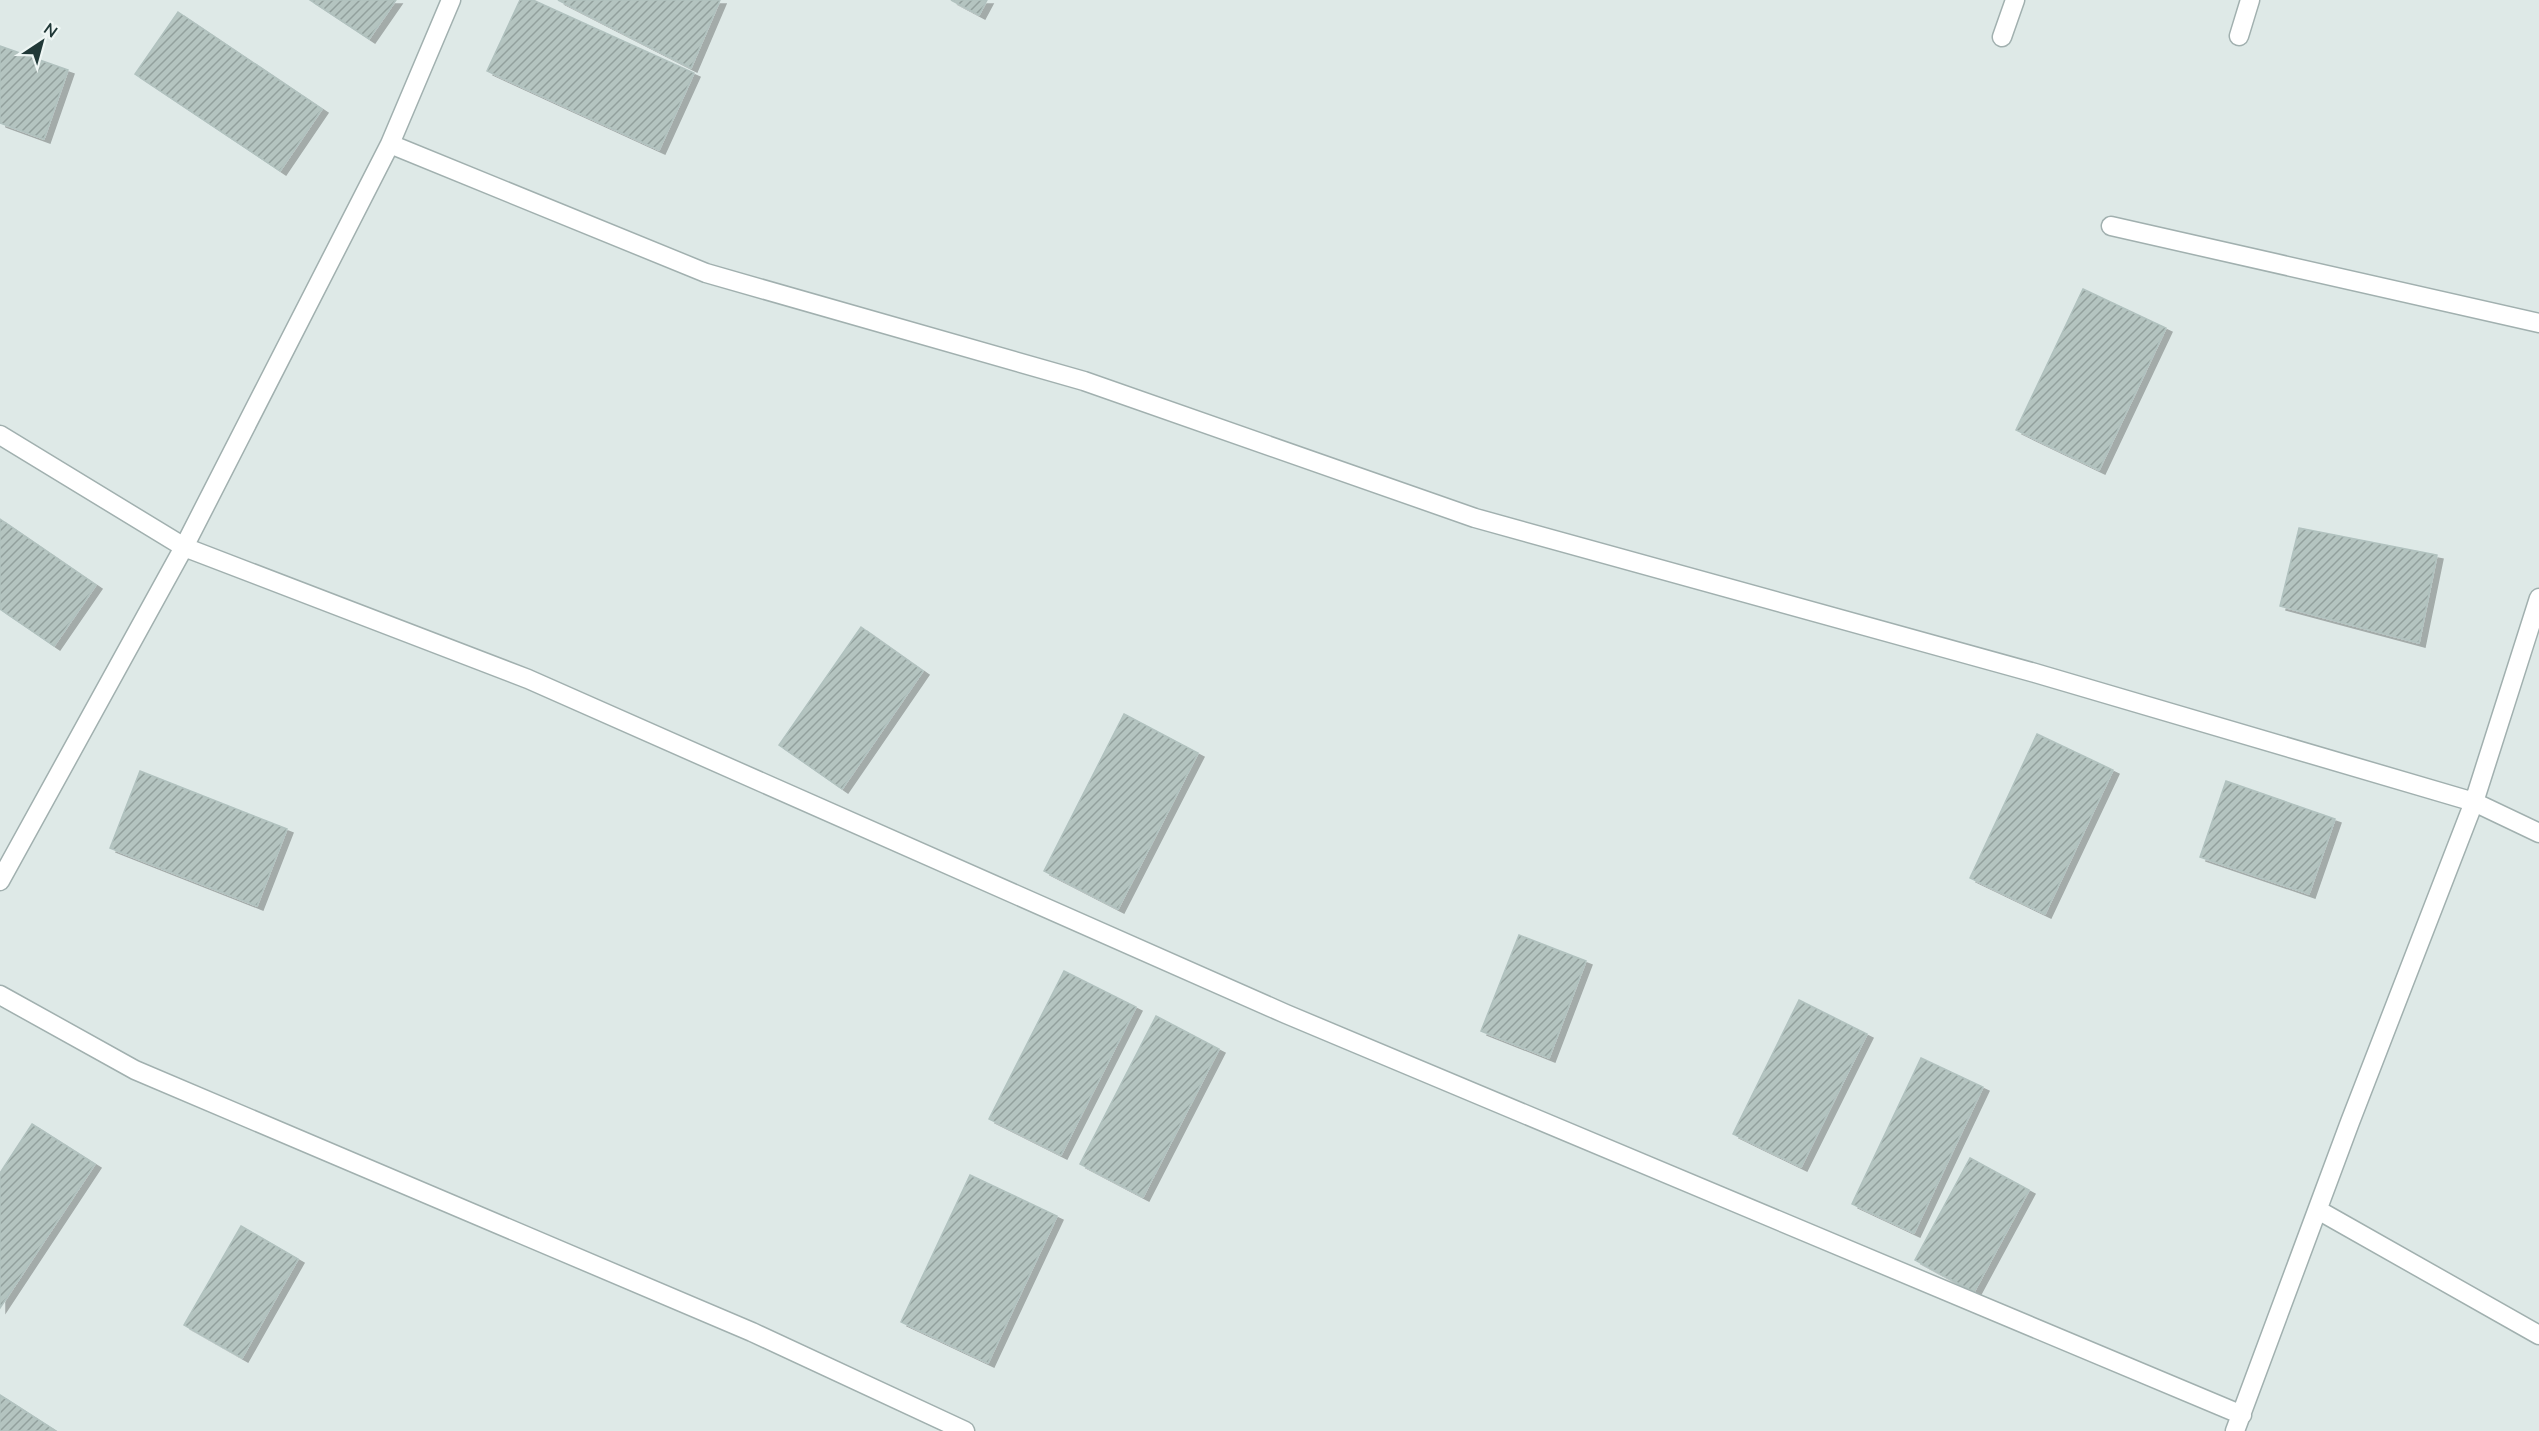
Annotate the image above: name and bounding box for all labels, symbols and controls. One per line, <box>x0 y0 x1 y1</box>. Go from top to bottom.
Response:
north arrow <box>12 12 72 72</box>
text: N <box>40 18 62 42</box>

